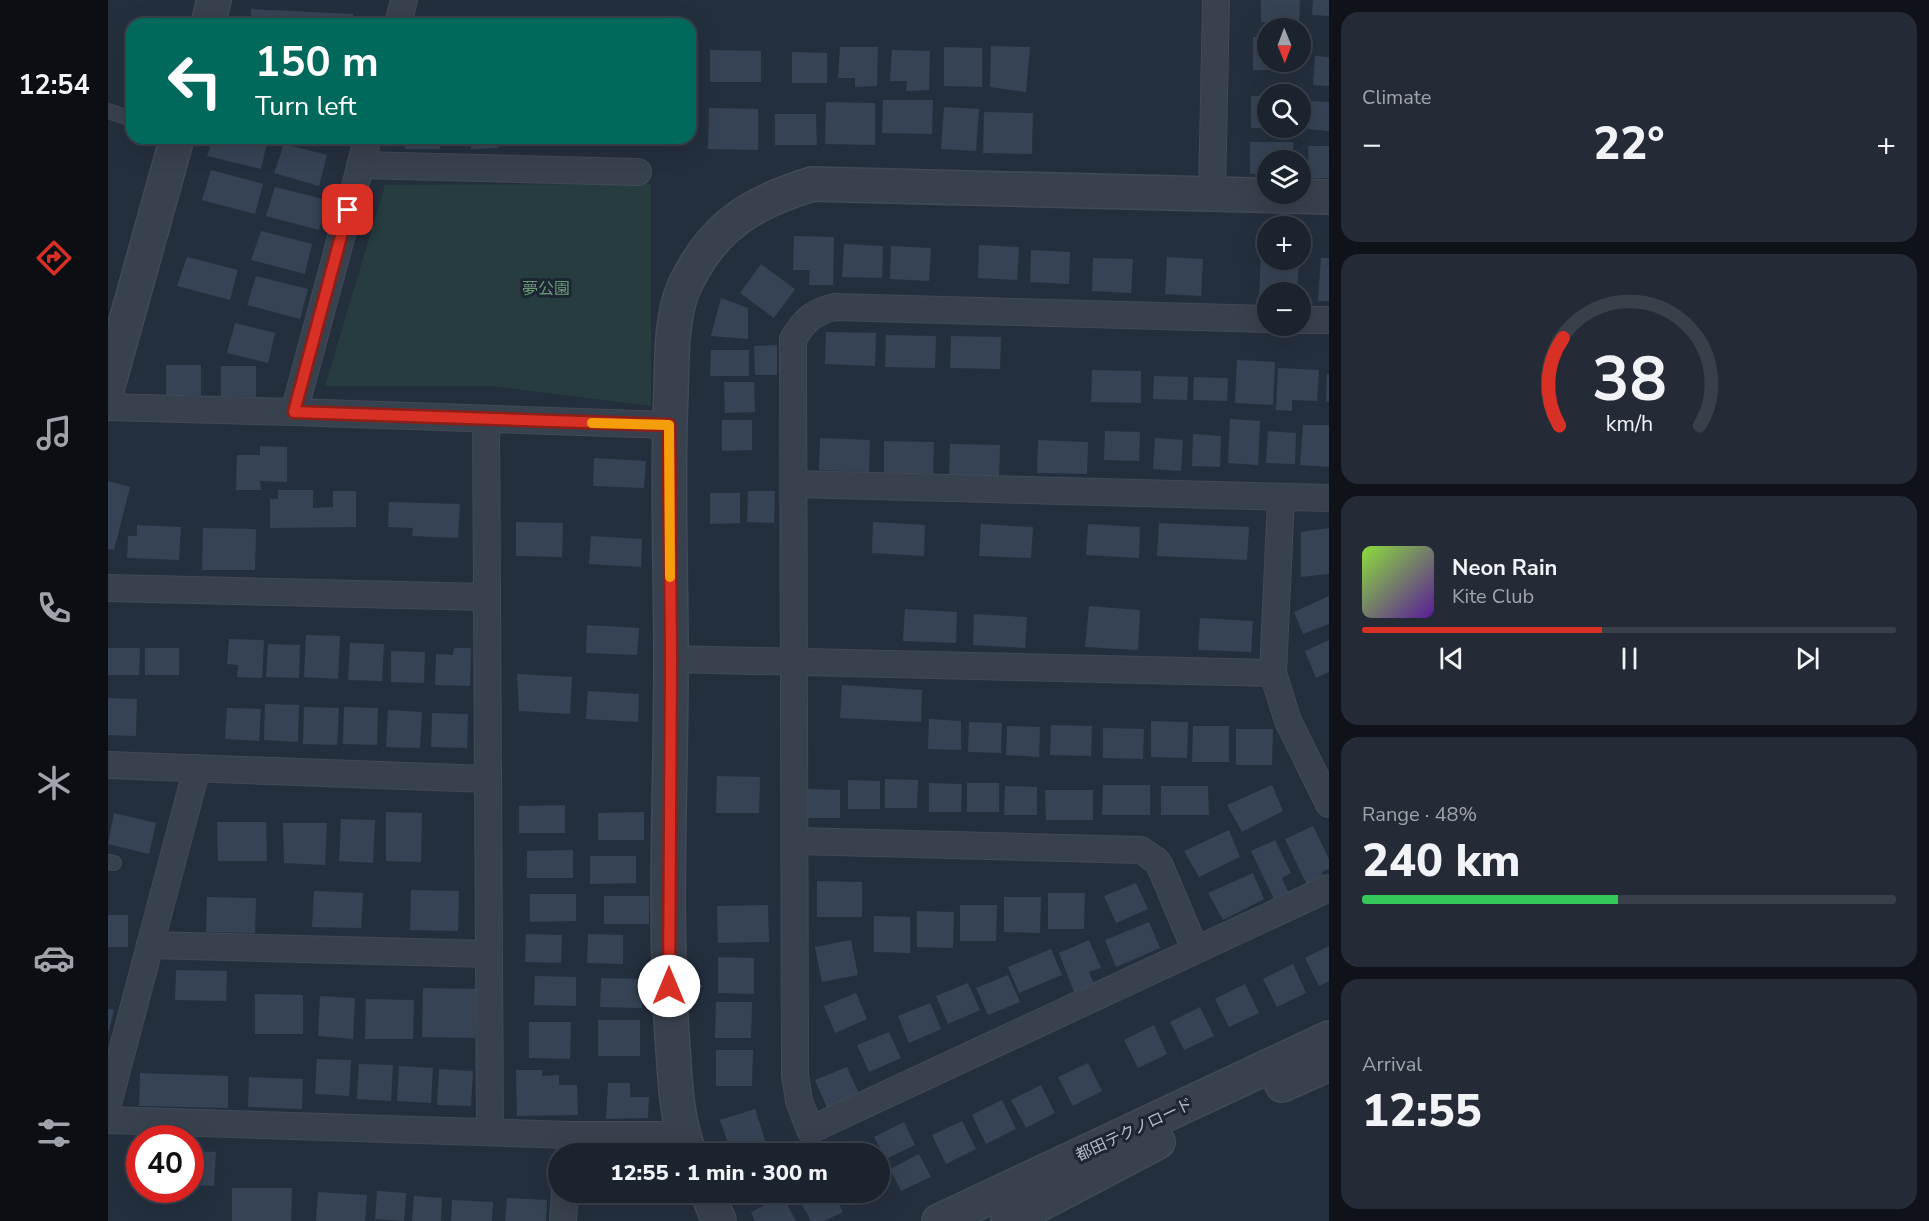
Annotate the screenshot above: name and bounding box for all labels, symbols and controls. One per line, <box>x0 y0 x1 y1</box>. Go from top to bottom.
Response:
north arrow <box>1257 18 1311 72</box>
map controls <box>1257 18 1311 336</box>
text: 150 m <box>255 34 379 91</box>
icon: left <box>156 42 234 120</box>
text: 12:54 <box>18 67 90 104</box>
button: search <box>1257 84 1311 138</box>
text: Climate <box>1362 84 1431 111</box>
text: Turn left <box>255 88 356 125</box>
text: 22° <box>1593 114 1665 175</box>
text: − <box>1362 122 1382 167</box>
text: + <box>1876 122 1896 167</box>
button: layers <box>1257 150 1311 204</box>
pin <box>322 184 373 235</box>
icon: arrive <box>331 193 364 226</box>
button: + <box>1257 216 1311 270</box>
icon: directions <box>33 237 75 279</box>
park label: 夢公園 <box>522 278 570 300</box>
button: − <box>1257 282 1311 336</box>
text: 38 <box>1592 337 1666 422</box>
text: km/h <box>1605 409 1653 439</box>
icon: music <box>33 412 75 454</box>
text: Neon Rain <box>1452 553 1557 583</box>
text: Kite Club <box>1452 583 1534 610</box>
icon: phone <box>33 587 75 629</box>
icon: previous <box>1435 642 1468 675</box>
icon: pause <box>1613 642 1646 675</box>
icon: next <box>1791 642 1824 675</box>
icon: climate <box>33 762 75 804</box>
text: Range · 48% <box>1362 801 1477 828</box>
text: 240 km <box>1362 831 1521 892</box>
icon: car <box>33 937 75 979</box>
position arrow <box>637 954 701 1018</box>
text: Arrival <box>1362 1051 1422 1078</box>
text: 12:55 <box>1362 1081 1482 1142</box>
street label: 都田テクノロード <box>1072 1093 1197 1167</box>
icon: filters <box>33 1112 75 1154</box>
speed limit sign: 40 <box>126 1125 204 1203</box>
text: 12:55 · 1 min · 300 m <box>610 1158 828 1188</box>

